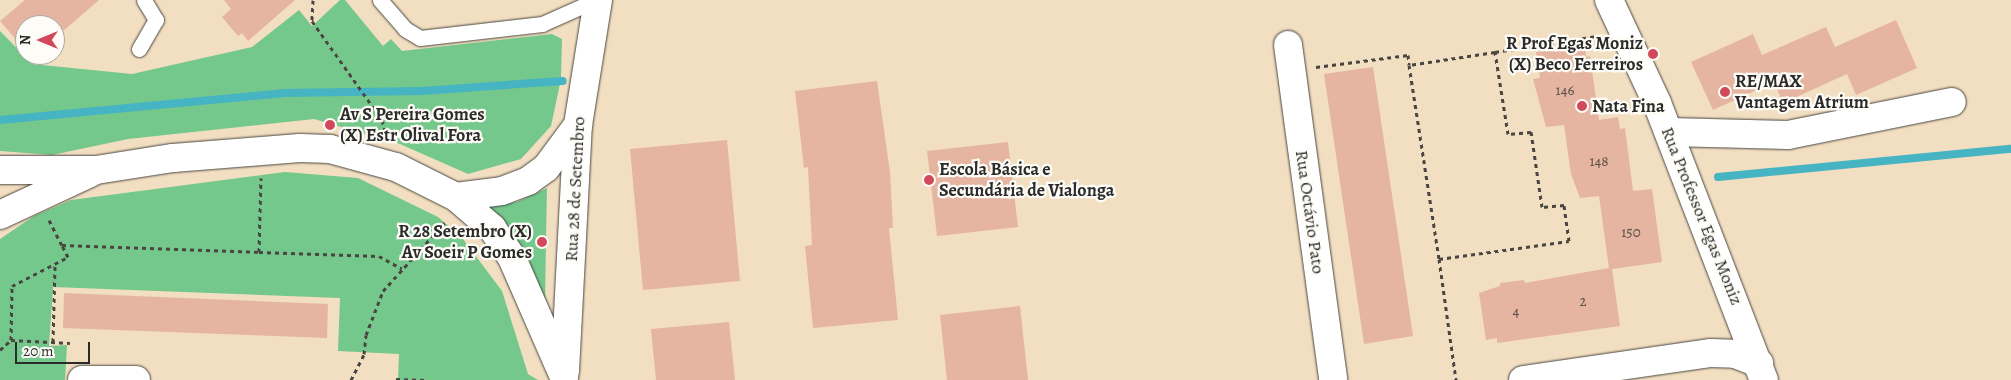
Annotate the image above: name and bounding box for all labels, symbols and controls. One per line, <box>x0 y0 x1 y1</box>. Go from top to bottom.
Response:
north arrow <box>15 15 65 65</box>
place label: R Prof Egas Moniz (X) Beco Ferreiros <box>1506 33 1643 76</box>
text: N <box>16 35 35 45</box>
marker: R Prof Egas Moniz (X) Beco Ferreiros <box>1647 48 1659 60</box>
place label: RE/MAX Vantagem Atrium <box>1735 71 1869 114</box>
house number: 146 <box>1556 82 1574 100</box>
marker: RE/MAX Vantagem Atrium <box>1719 86 1731 98</box>
place label: Nata Fina <box>1592 95 1665 117</box>
marker: Nata Fina <box>1576 100 1588 112</box>
place label: Av S Pereira Gomes (X) Estr Olival Fora <box>340 104 485 146</box>
street label: Rua 28 de Setembro <box>560 116 590 262</box>
marker: Av S Pereira Gomes (X) Estr Olival Fora <box>324 119 336 131</box>
street label: Rua Professor Egas Moniz <box>1656 124 1748 308</box>
street label: Rua Octávio Pato <box>1291 149 1329 275</box>
house number: 148 <box>1589 153 1609 171</box>
place label: Escola Básica e Secundária de Vialonga <box>939 159 1114 202</box>
marker: Escola Básica e Secundária de Vialonga <box>923 174 935 186</box>
place label: R 28 Setembro (X) Av Soeir P Gomes <box>398 221 532 264</box>
house number: 150 <box>1621 224 1641 242</box>
marker: R 28 Setembro (X) Av Soeir P Gomes <box>536 236 548 248</box>
house number: 2 <box>1579 293 1587 311</box>
house number: 4 <box>1513 303 1519 321</box>
scale bar <box>18 332 92 364</box>
text: 20 m <box>23 341 54 361</box>

